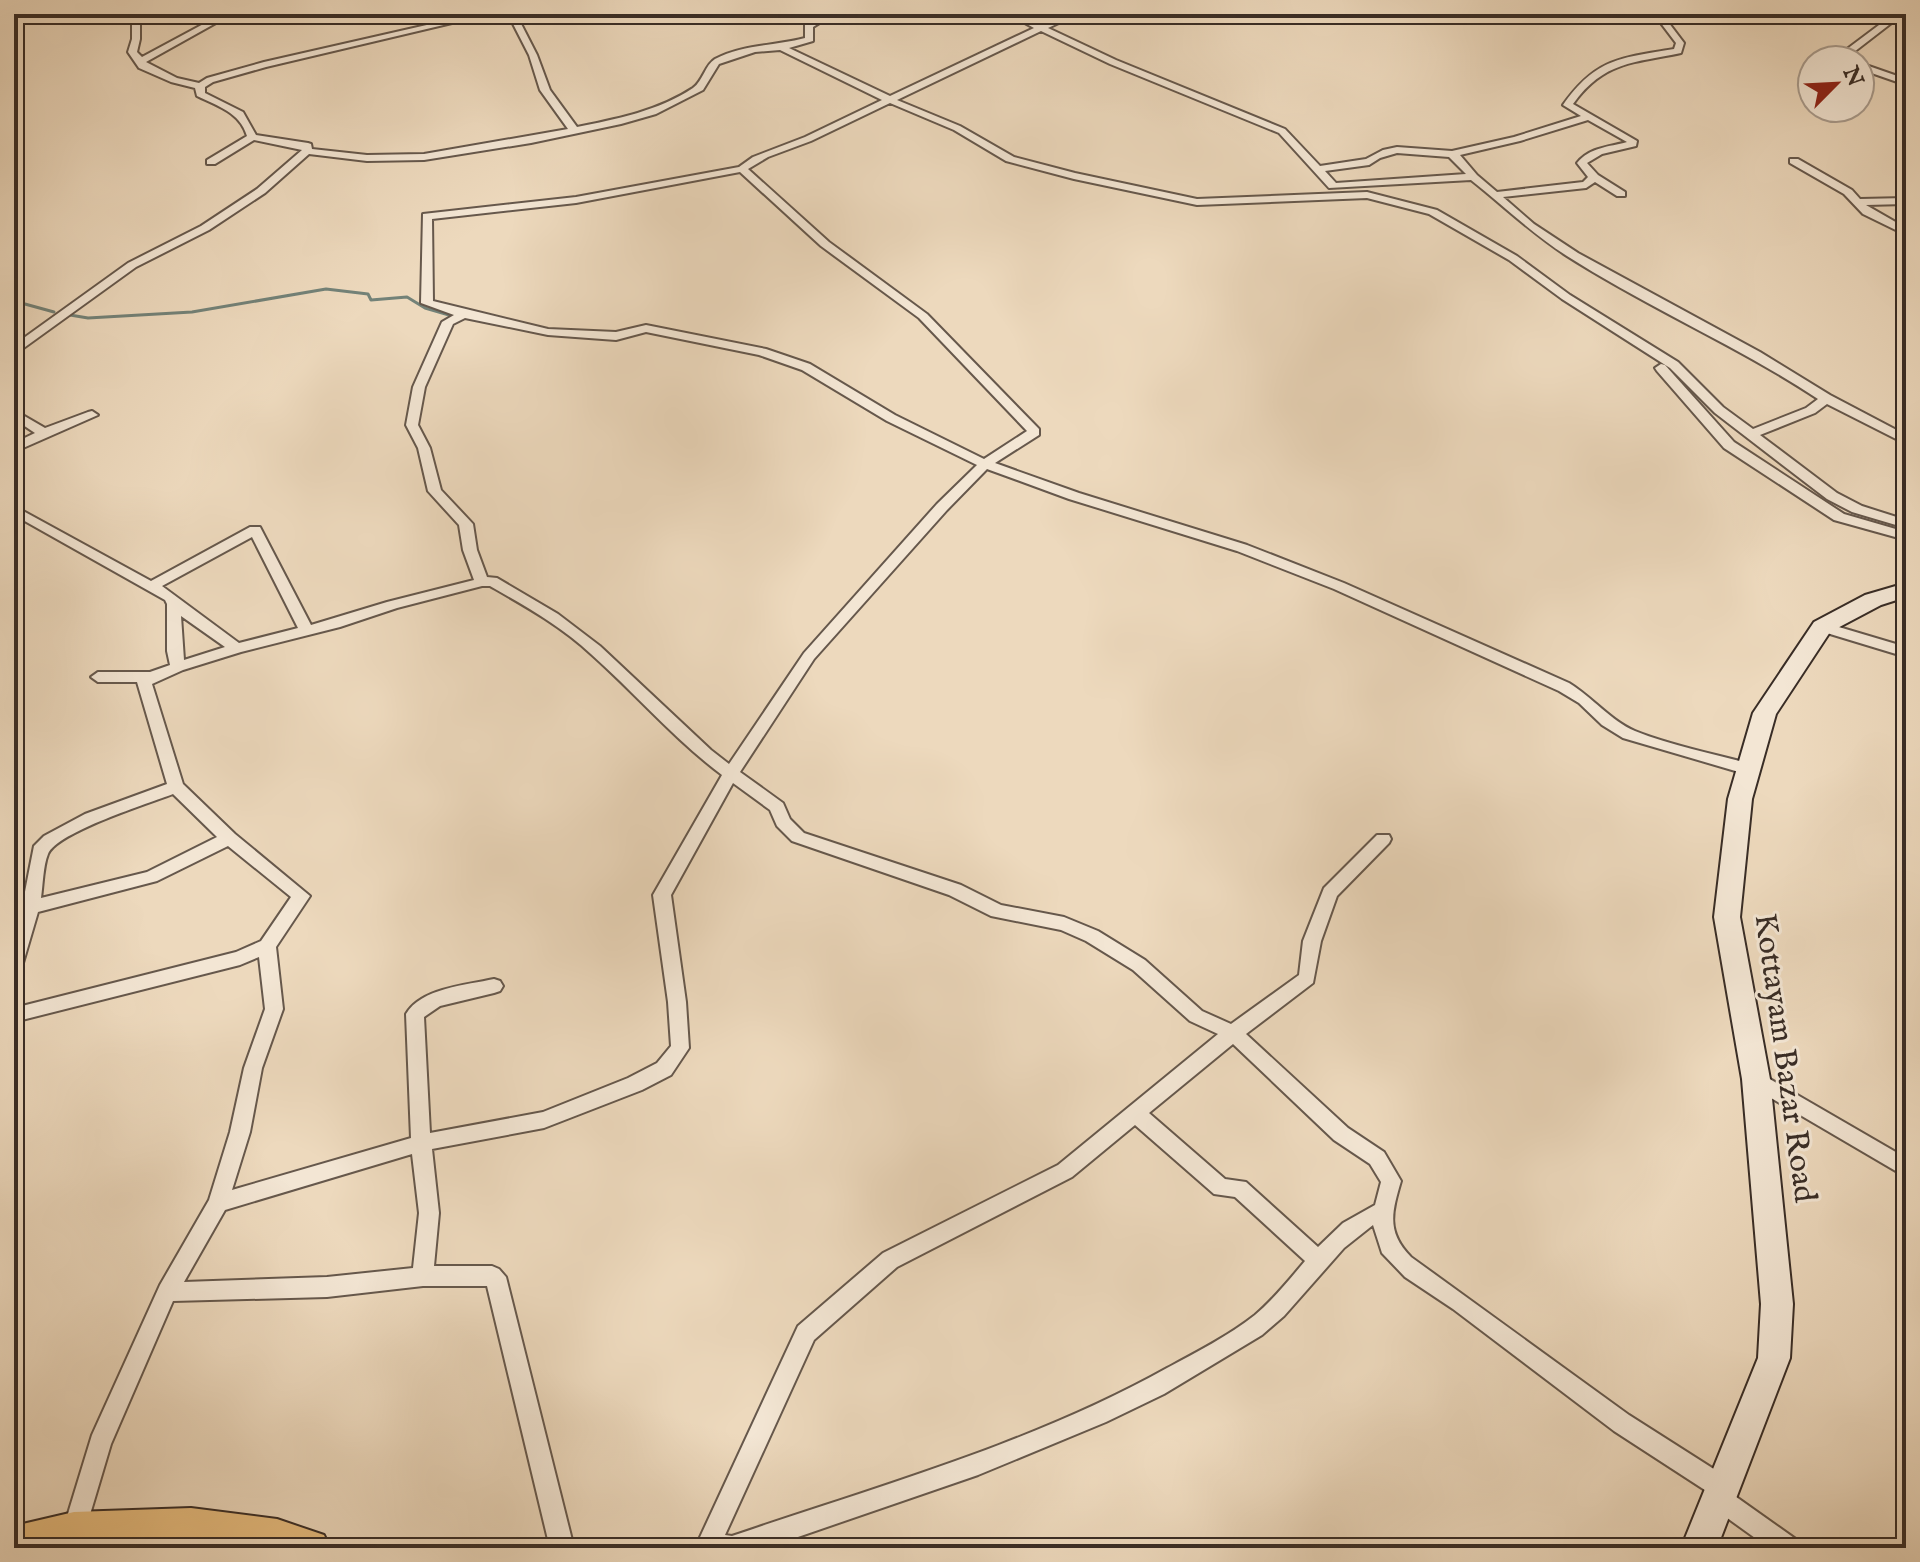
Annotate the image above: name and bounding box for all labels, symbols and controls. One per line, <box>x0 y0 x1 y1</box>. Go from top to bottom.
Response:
north arrow <box>1796 44 1876 124</box>
text: N <box>1835 61 1869 91</box>
street label: Kottayam Bazar Road <box>1743 911 1825 1206</box>

